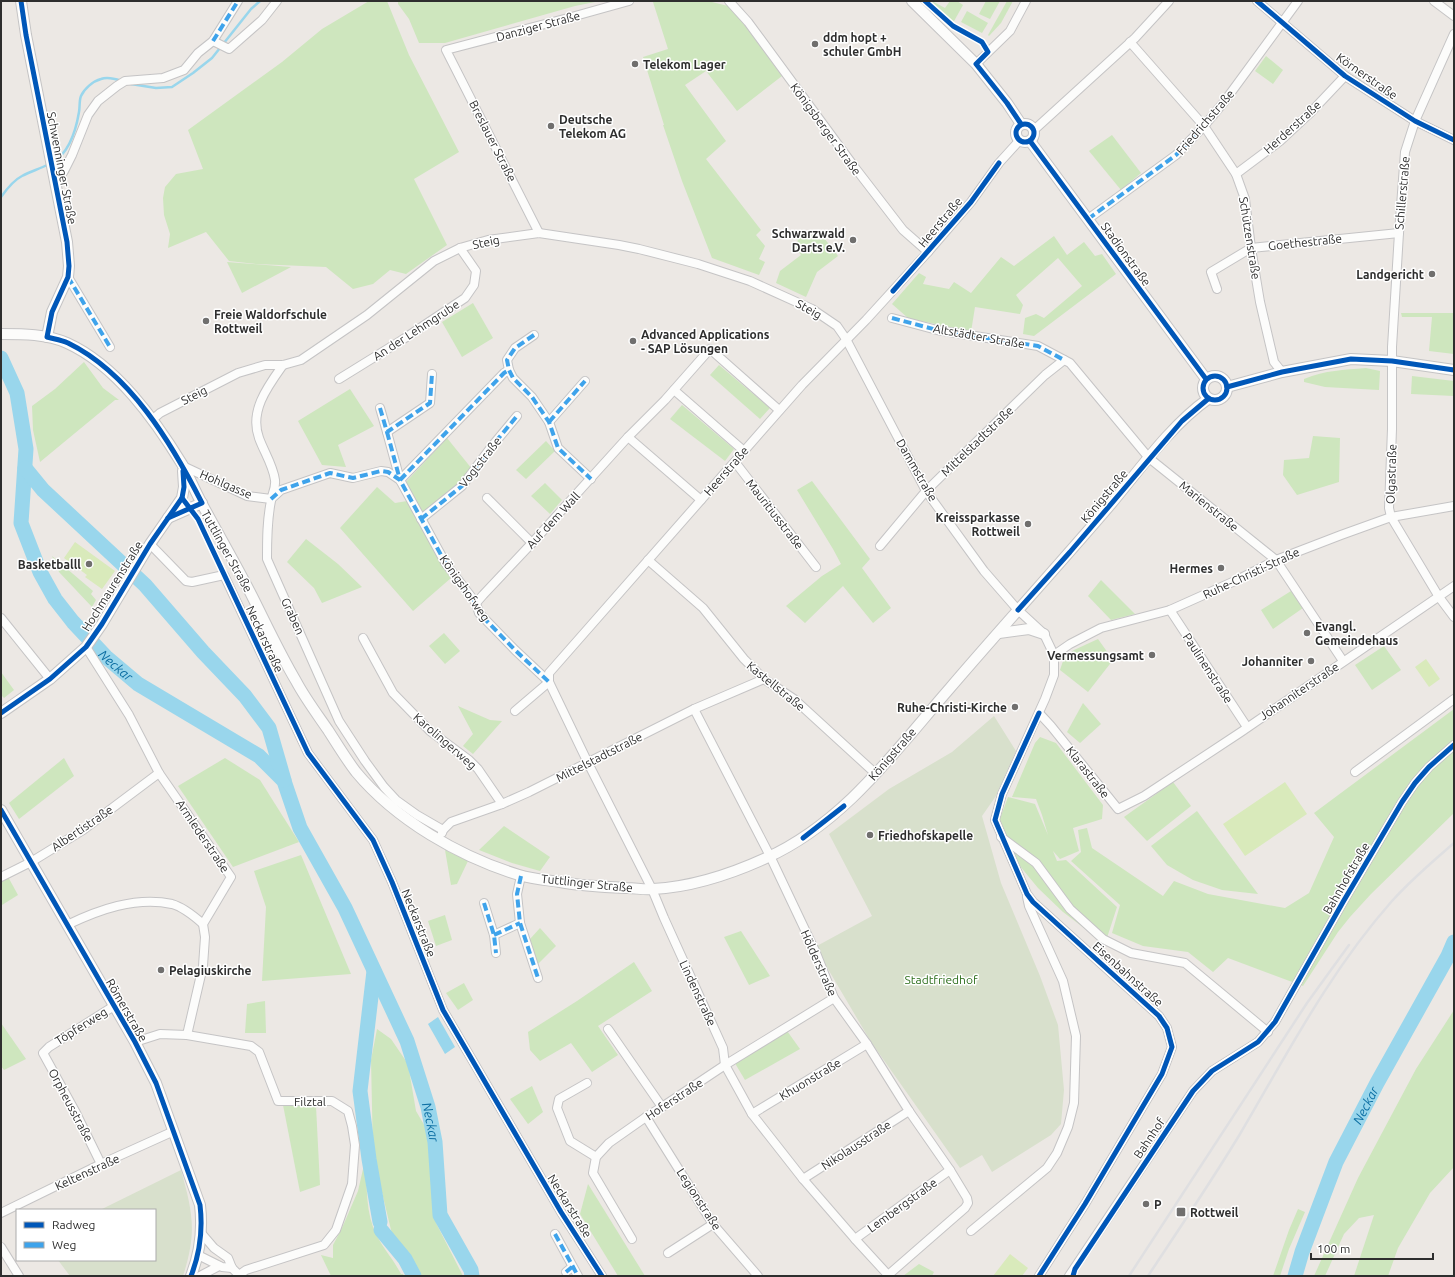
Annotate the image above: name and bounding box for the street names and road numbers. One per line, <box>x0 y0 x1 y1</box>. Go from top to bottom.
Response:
street label: Danziger Straße <box>495 9 581 43</box>
street label: Körnerstraße <box>1334 50 1400 102</box>
street label: Königsberger Straße <box>788 80 864 178</box>
street label: Friedrichstraße <box>1173 87 1237 157</box>
street label: Breslauer Straße <box>467 98 519 184</box>
street label: Herderstraße <box>1261 98 1323 156</box>
street label: Schwenninger Straße <box>45 111 79 225</box>
street label: Schillerstraße <box>1392 156 1412 230</box>
street label: Heerstraße <box>916 195 964 249</box>
street label: Schützenstraße <box>1237 196 1263 280</box>
street label: Stadionstraße <box>1099 220 1153 288</box>
street label: Goethestraße <box>1267 232 1343 252</box>
street label: Steig <box>471 233 501 251</box>
street label: An der Lehmgrube <box>370 297 462 363</box>
street label: Steig <box>794 297 824 321</box>
street label: Altstädter Straße <box>932 322 1026 350</box>
street label: Steig <box>179 383 209 407</box>
street label: Mittelstadtstraße <box>938 403 1016 479</box>
street label: Vogtstraße <box>456 434 504 490</box>
street label: Dammstraße <box>894 437 940 503</box>
street label: Heerstraße <box>701 444 751 498</box>
street label: Olgastraße <box>1383 444 1399 504</box>
street label: Hohlgasse <box>198 467 254 501</box>
street label: Königstraße <box>1078 467 1130 525</box>
street label: Mauritiusstraße <box>744 476 806 552</box>
street label: Marienstraße <box>1177 478 1241 534</box>
street label: Auf dem Wall <box>524 489 582 551</box>
street label: Tuttlinger Straße <box>199 508 255 594</box>
street label: Hochmaurenstraße <box>79 539 145 633</box>
street label: Ruhe-Christi-Straße <box>1201 545 1301 601</box>
street label: Königshofweg <box>437 553 493 623</box>
street label: Graben <box>279 596 307 636</box>
street label: Neckarstraße <box>244 604 286 674</box>
street label: Paulinenstraße <box>1180 631 1236 705</box>
street label: Kastellstraße <box>744 659 808 713</box>
street label: Johanniterstraße <box>1257 660 1341 722</box>
street label: Karolingerweg <box>411 710 479 772</box>
street label: Königstraße <box>866 725 918 783</box>
street label: Mittelstadtstraße <box>554 730 644 784</box>
street label: Klarastraße <box>1064 744 1112 800</box>
street label: Armlederstraße <box>174 797 232 875</box>
street label: Albertistraße <box>49 803 115 853</box>
street label: Bahnhofstraße <box>1320 840 1372 916</box>
street label: Tuttlinger Straße <box>541 872 633 894</box>
street label: Neckarstraße <box>399 887 439 959</box>
street label: Hölderstraße <box>799 928 839 998</box>
street label: Eisenbahnstraße <box>1090 939 1166 1009</box>
street label: Lindenstraße <box>677 958 719 1028</box>
street label: Römerstraße <box>104 976 150 1044</box>
street label: Töpferweg <box>53 1005 109 1047</box>
street label: Khuonstraße <box>777 1056 843 1102</box>
street label: Orpheusstraße <box>46 1066 96 1144</box>
street label: Hoferstraße <box>643 1076 705 1122</box>
street label: Filztal <box>294 1095 326 1108</box>
street label: Bahnhof <box>1131 1115 1167 1161</box>
street label: Nikolausstraße <box>819 1118 893 1172</box>
street label: Keltenstraße <box>53 1151 121 1193</box>
street label: Legionstraße <box>674 1166 724 1232</box>
street label: Neckarstraße <box>545 1172 595 1240</box>
street label: Lembergstraße <box>865 1175 939 1235</box>

